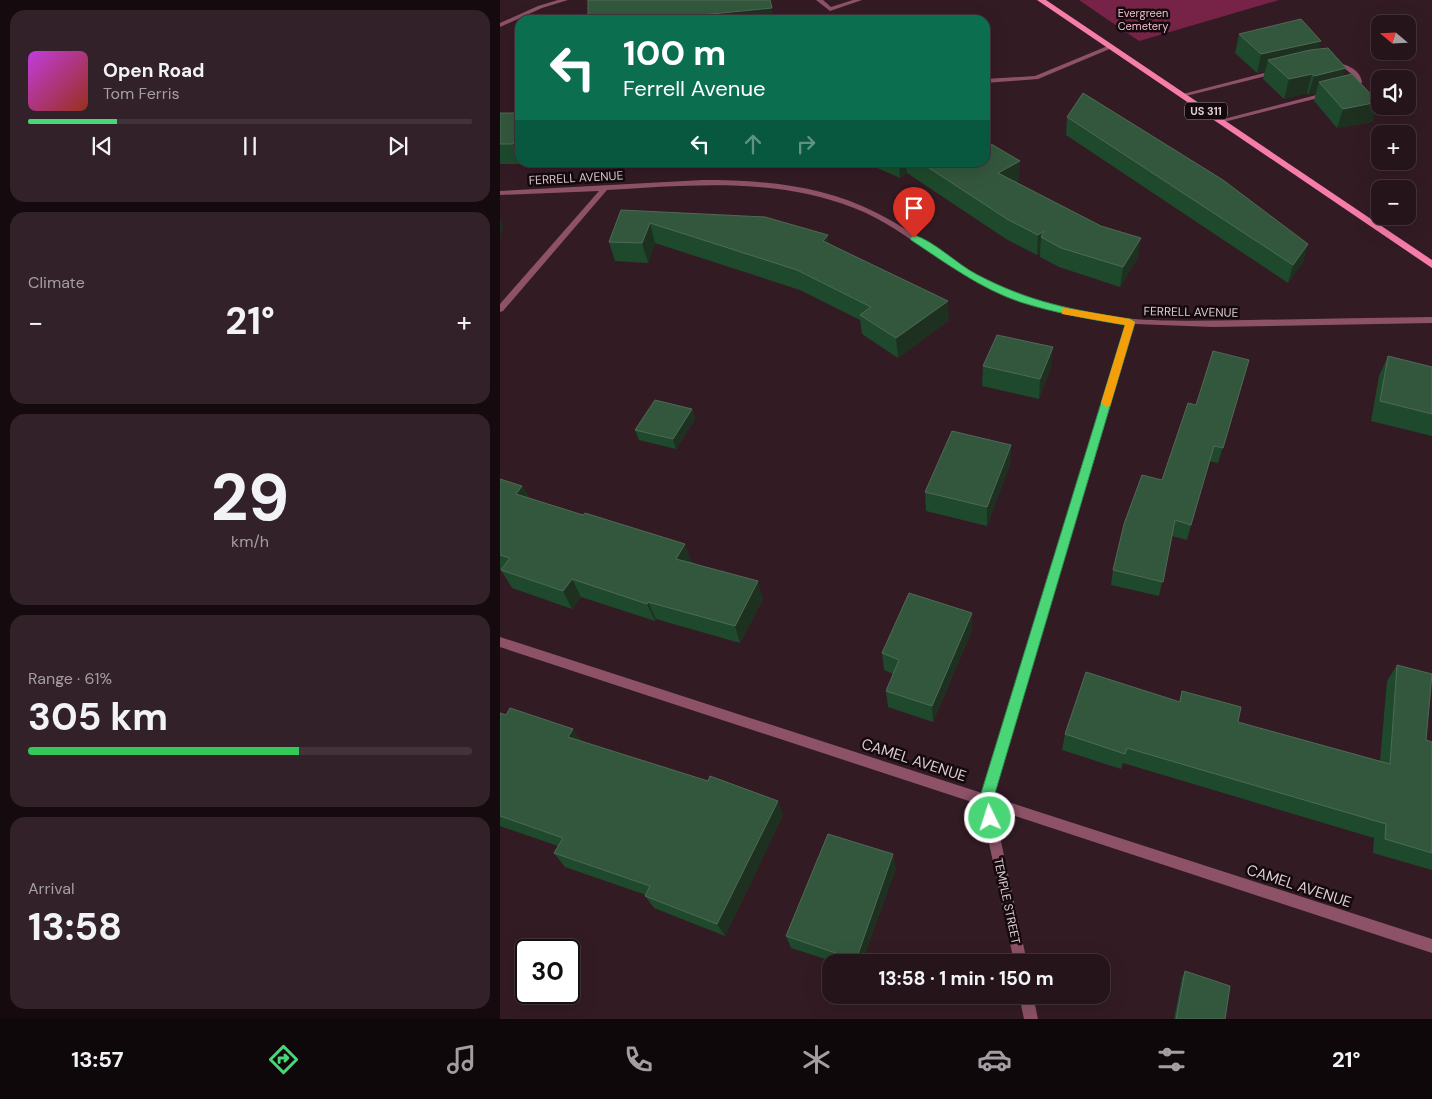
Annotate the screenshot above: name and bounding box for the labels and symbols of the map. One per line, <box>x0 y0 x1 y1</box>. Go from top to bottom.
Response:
park label: Evergreen Cemetery <box>1118 6 1168 33</box>
north arrow <box>1371 15 1416 60</box>
road number: US 311 <box>1185 102 1227 120</box>
street label: FERRELL AVENUE <box>528 168 624 188</box>
pin <box>893 187 935 238</box>
street label: FERRELL AVENUE <box>1144 303 1239 321</box>
street label: CAMEL AVENUE <box>859 734 969 786</box>
position arrow <box>963 791 1015 843</box>
street label: TEMPLE STREET <box>990 856 1024 946</box>
street label: CAMEL AVENUE <box>1244 860 1354 912</box>
speed limit sign: 30 <box>515 939 580 1004</box>

